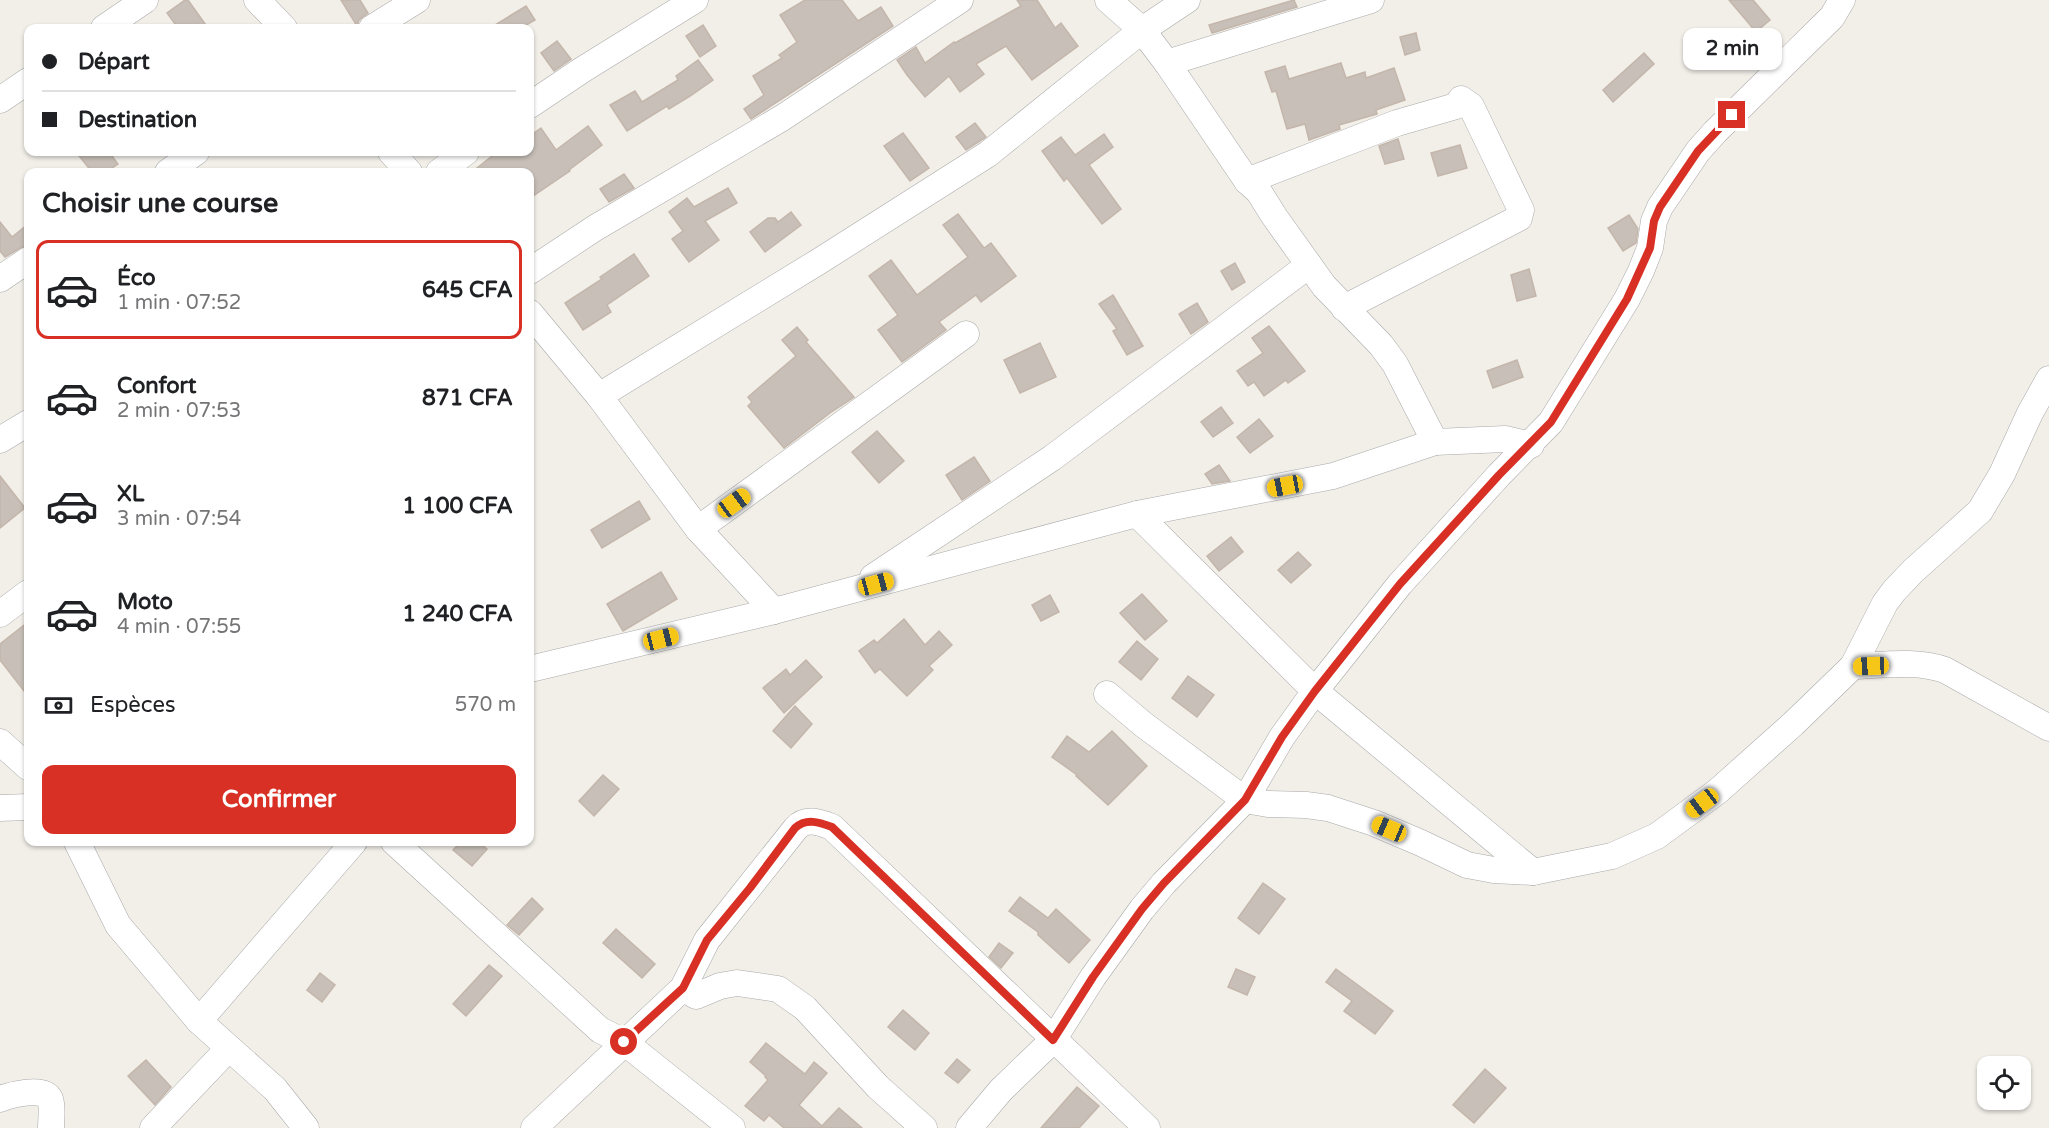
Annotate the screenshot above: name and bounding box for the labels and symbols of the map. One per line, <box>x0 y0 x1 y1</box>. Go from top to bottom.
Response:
callout: 2 min <box>1682 28 1782 70</box>
route end <box>1718 101 1745 128</box>
car <box>1266 474 1304 498</box>
car <box>714 485 754 521</box>
car <box>856 571 896 597</box>
car <box>641 626 681 652</box>
car <box>1853 656 1889 676</box>
car <box>1682 785 1722 821</box>
car <box>1369 814 1409 844</box>
route start <box>610 1028 637 1055</box>

